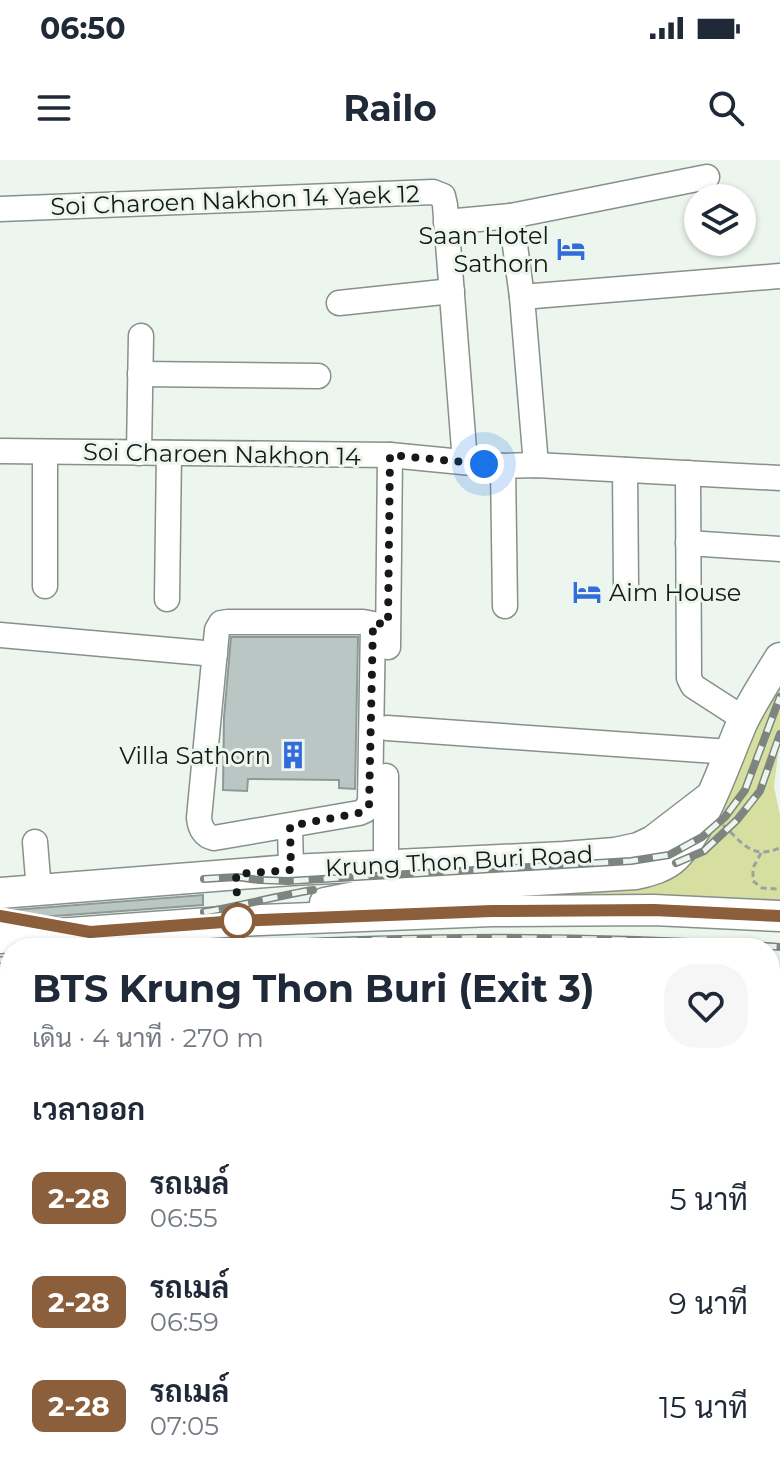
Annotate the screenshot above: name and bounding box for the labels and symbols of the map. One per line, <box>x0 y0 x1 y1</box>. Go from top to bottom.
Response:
street label: Soi Charoen Nakhon 14 Yaek 12 <box>50 179 420 221</box>
place label: Saan Hotel Sathorn <box>419 221 549 278</box>
hotel icon: Saan Hotel Sathorn <box>556 234 586 264</box>
street label: Soi Charoen Nakhon 14 <box>83 437 361 471</box>
your location <box>464 444 504 484</box>
hotel icon: Aim House <box>572 577 602 607</box>
place label: Aim House <box>609 578 741 607</box>
building icon: Villa Sathorn <box>278 740 308 770</box>
place label: Villa Sathorn <box>119 741 271 770</box>
street label: Krung Thon Buri Road <box>324 840 594 882</box>
unlabelled marker <box>221 904 255 938</box>

